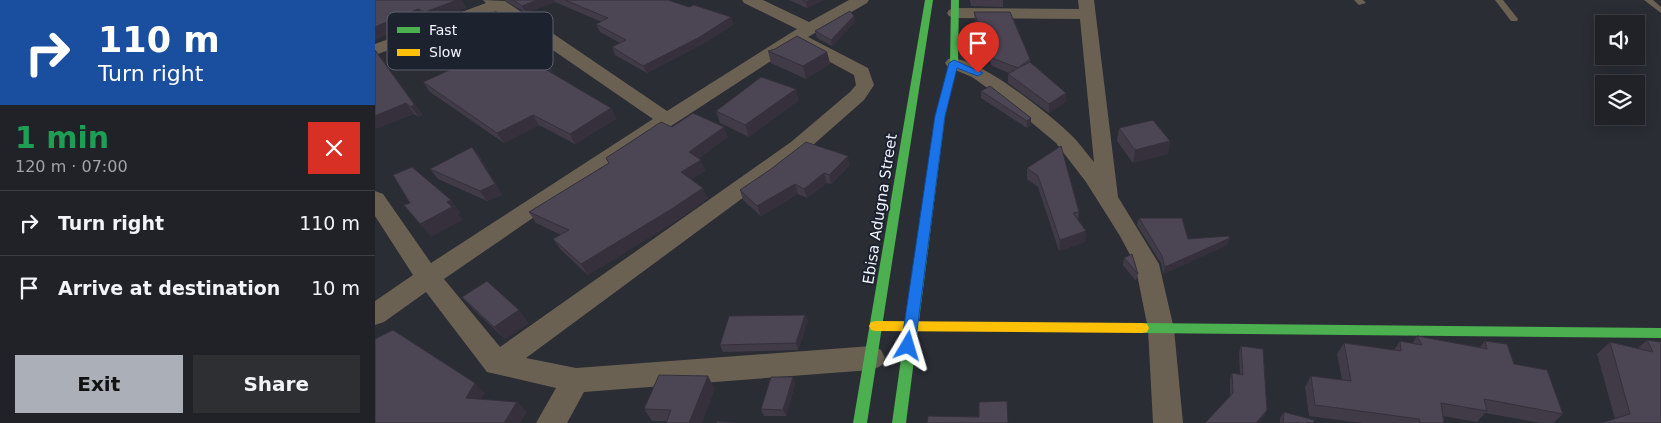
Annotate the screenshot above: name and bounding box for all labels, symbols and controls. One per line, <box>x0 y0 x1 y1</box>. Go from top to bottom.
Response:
legend <box>387 12 553 70</box>
map controls <box>1595 15 1645 125</box>
button: sound <box>1595 15 1645 65</box>
icon: right <box>15 20 80 85</box>
text: 110 m <box>98 20 220 60</box>
text: Fast <box>429 22 458 38</box>
pin <box>957 22 999 73</box>
icon: arrive <box>964 29 992 57</box>
text: Slow <box>429 44 462 60</box>
text: Turn right <box>98 61 203 86</box>
button: layers <box>1595 75 1645 125</box>
text: 1 min <box>15 120 109 155</box>
button: close <box>308 122 360 174</box>
street label: Ebisa Adugna Street <box>859 132 901 286</box>
text: 120 m · 07:00 <box>15 157 128 176</box>
icon: right <box>15 209 43 237</box>
text: Turn right <box>58 212 164 234</box>
text: 110 m <box>299 212 360 234</box>
icon: arrive <box>15 274 43 302</box>
text: Arrive at destination <box>58 277 280 299</box>
text: 10 m <box>311 277 360 299</box>
position arrow <box>881 319 933 371</box>
button: Exit <box>15 355 183 413</box>
button: Share <box>193 355 360 413</box>

